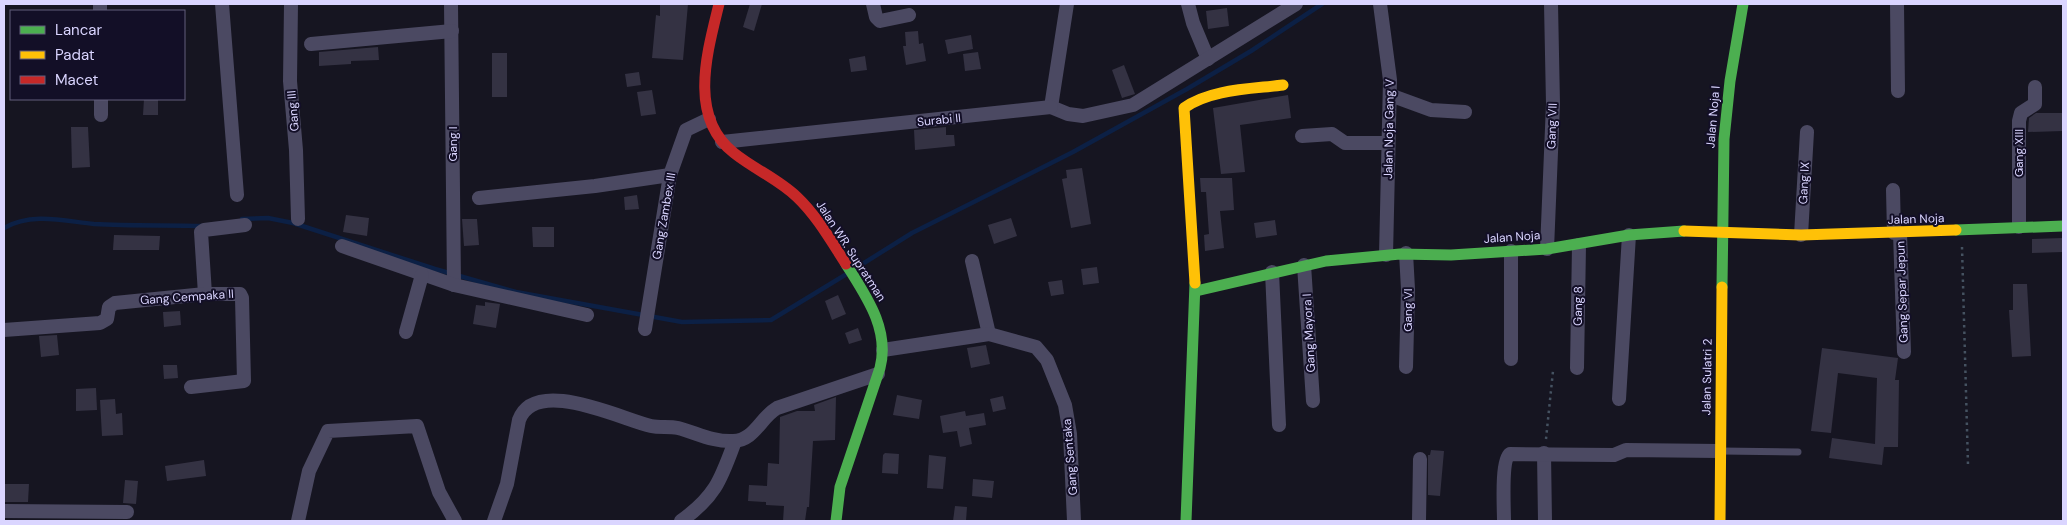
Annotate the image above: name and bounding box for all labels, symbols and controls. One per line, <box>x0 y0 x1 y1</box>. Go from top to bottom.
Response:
legend <box>10 10 185 100</box>
text: Lancar <box>55 20 102 40</box>
text: Padat <box>55 45 95 65</box>
text: Macet <box>55 70 99 90</box>
street label: Jalan Noja Gang V <box>1380 79 1398 179</box>
street label: Jalan Noja I <box>1702 85 1724 149</box>
street label: Gang III <box>283 90 303 132</box>
street label: Gang VII <box>1543 103 1561 149</box>
street label: Surabi II <box>916 110 962 130</box>
street label: Gang I <box>445 126 461 162</box>
street label: Gang XIII <box>2011 129 2027 177</box>
street label: Gang IX <box>1795 161 1813 205</box>
street label: Gang Zambex III <box>649 171 679 261</box>
street label: Jalan WR. Supratman <box>812 198 890 305</box>
street label: Jalan Noja <box>1887 210 1945 228</box>
street label: Jalan Noja <box>1483 227 1541 247</box>
street label: Gang Separ Jepun <box>1892 241 1912 343</box>
street label: Gang Cempaka II <box>140 286 234 308</box>
street label: Gang 8 <box>1570 286 1586 326</box>
street label: Gang VI <box>1400 288 1416 332</box>
street label: Gang Mayora I <box>1299 293 1319 373</box>
street label: Jalan Sulatri 2 <box>1698 338 1716 416</box>
street label: Gang Sentaka <box>1059 418 1081 496</box>

